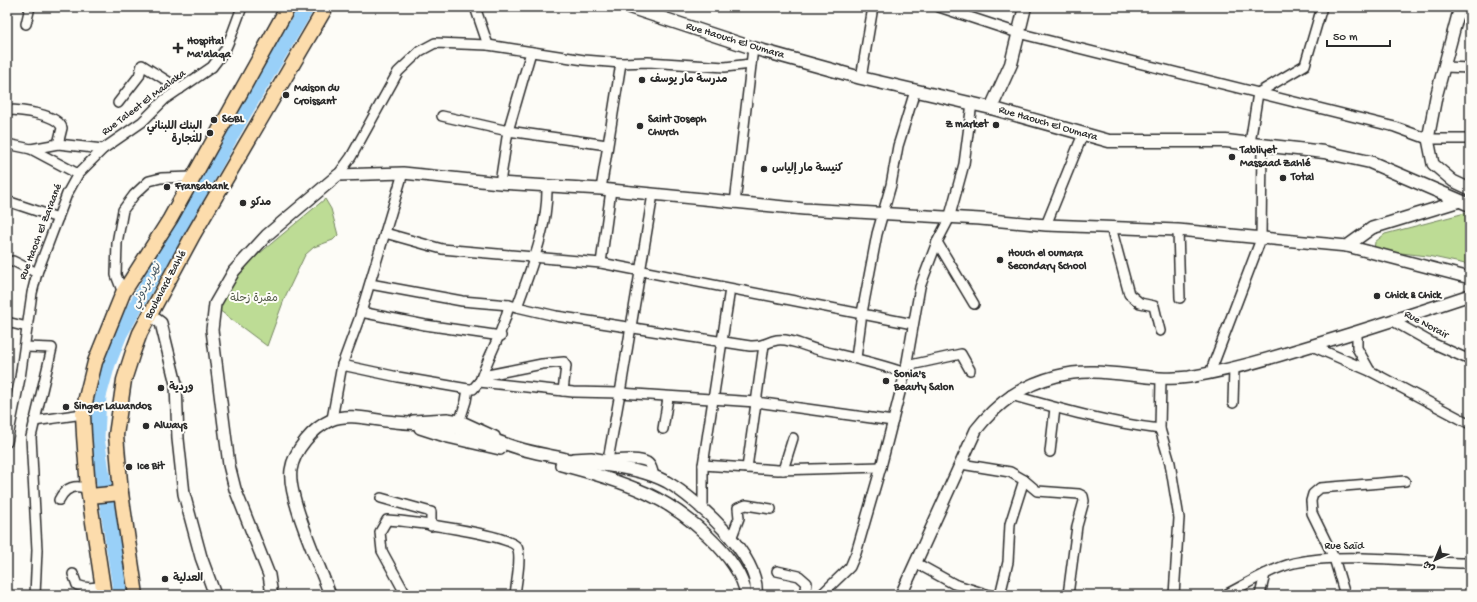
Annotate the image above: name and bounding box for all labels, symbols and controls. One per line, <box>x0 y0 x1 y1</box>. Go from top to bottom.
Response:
street label: Rue Haouch El Oumara <box>684 20 787 62</box>
scale bar <box>1327 22 1390 48</box>
text: 50 m <box>1333 31 1358 45</box>
place label: Hospital Ma'alaqa <box>187 35 232 62</box>
marker: Hospital Ma'alaqa <box>172 42 184 54</box>
street label: Rue Taleet El Maalaka <box>100 67 189 138</box>
place label: مدرسة مار يوسف <box>650 73 728 86</box>
marker: مدرسة مار يوسف <box>637 75 647 85</box>
place label: Maison du Croissant <box>293 83 340 108</box>
marker: Maison du Croissant <box>281 90 291 100</box>
street label: Rue Haouch El Oumara <box>997 104 1100 144</box>
place label: Saint Joseph Church <box>647 113 707 139</box>
place label: SGBL <box>222 114 245 126</box>
marker: SGBL <box>209 115 219 125</box>
place label: Z market <box>945 118 990 131</box>
place label: البنك اللبناني للتجارة <box>147 120 202 146</box>
marker: Z market <box>991 120 1001 130</box>
marker: Saint Joseph Church <box>635 121 645 131</box>
marker: البنك اللبناني للتجارة <box>205 128 215 138</box>
place label: Tabliyet Massaad Zahlé <box>1239 144 1312 170</box>
marker: Tabliyet Massaad Zahlé <box>1227 152 1237 162</box>
place label: كنيسة مار إلياس <box>772 162 843 175</box>
marker: كنيسة مار إلياس <box>759 164 769 174</box>
place label: Total <box>1290 171 1315 184</box>
marker: Total <box>1278 173 1288 183</box>
place label: Fransabank <box>174 181 230 193</box>
street label: Rue Haoch El Zaraané <box>17 182 65 282</box>
marker: Fransabank <box>162 182 172 192</box>
place label: مدكو <box>250 196 271 209</box>
marker: مدكو <box>238 198 248 208</box>
street label: Boulevard Zahlé <box>142 248 189 322</box>
place label: Houch el oumara Secondary School <box>1008 248 1087 273</box>
marker: Houch el oumara Secondary School <box>995 255 1005 265</box>
water label: نهر بردوني <box>129 259 168 312</box>
place label: Chick & Chick <box>1384 290 1443 302</box>
marker: Chick & Chick <box>1372 291 1382 301</box>
park label: مقبرة زحلة <box>230 292 278 305</box>
street label: Rue Norair <box>1402 308 1451 342</box>
place label: Sonia's Beauty Salon <box>893 369 954 394</box>
marker: Sonia's Beauty Salon <box>881 376 891 386</box>
place label: وردية <box>169 381 194 394</box>
marker: وردية <box>156 383 166 393</box>
place label: Singer Lawandos <box>74 401 152 414</box>
marker: Singer Lawandos <box>61 402 71 412</box>
place label: Always <box>153 420 188 432</box>
marker: Always <box>141 421 151 431</box>
place label: Ice Bit <box>137 460 166 473</box>
marker: Ice Bit <box>124 462 134 472</box>
north arrow <box>1415 540 1455 580</box>
street label: Rue Saïd <box>1324 541 1365 553</box>
text: ش <box>1421 557 1438 574</box>
place label: العدلية <box>173 572 203 585</box>
marker: العدلية <box>160 574 170 584</box>

